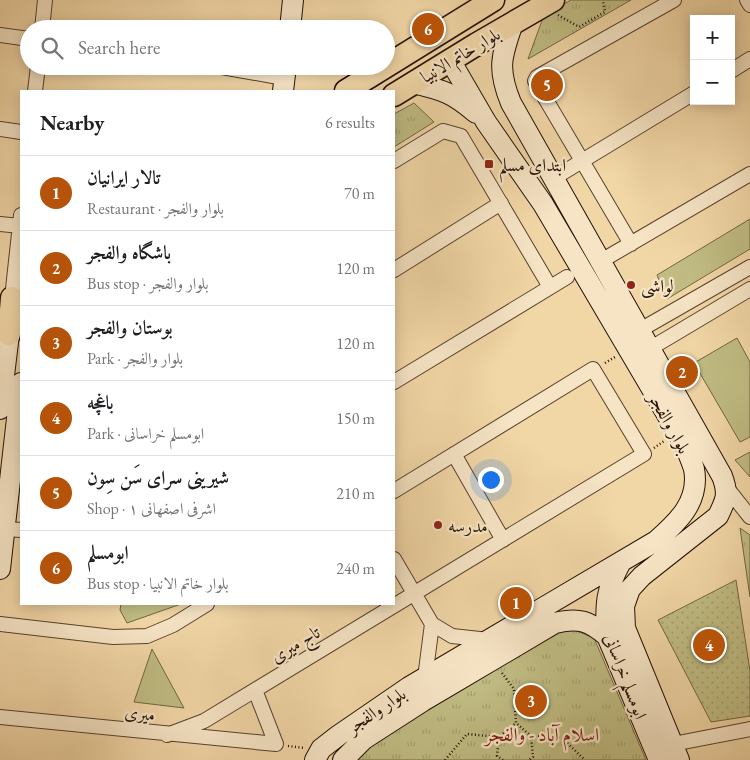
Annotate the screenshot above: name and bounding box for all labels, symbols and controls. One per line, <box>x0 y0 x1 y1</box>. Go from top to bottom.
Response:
pin: 6 <box>412 10 444 48</box>
map controls <box>690 15 735 105</box>
button: + <box>690 15 735 60</box>
search box <box>20 20 395 75</box>
street label: بلوار خاتم الانبیا <box>416 22 507 92</box>
icon: search <box>38 34 66 62</box>
text: Search here <box>78 35 160 60</box>
button: − <box>690 60 735 105</box>
pin: 5 <box>531 66 563 104</box>
text: Nearby <box>40 109 104 136</box>
text: 6 results <box>325 112 375 133</box>
place label: ابتدای مسلم <box>499 153 566 183</box>
marker: ابتدای مسلم <box>483 158 495 170</box>
text: تالار ایرانیان <box>87 165 160 190</box>
text: 1 <box>52 183 60 204</box>
text: 70 m <box>344 183 375 204</box>
text: Restaurant · بلوار والفجر <box>87 198 224 219</box>
text: باشگاه والفجر <box>87 240 171 265</box>
text: 2 <box>52 258 60 279</box>
text: 120 m <box>336 258 375 279</box>
text: Bus stop · بلوار والفجر <box>87 273 208 294</box>
place label: لواشی <box>641 274 674 299</box>
marker: لواشی <box>625 279 637 291</box>
text: بوستان والفجر <box>87 315 173 340</box>
text: 3 <box>52 333 60 354</box>
text: 120 m <box>336 333 375 354</box>
text: Park · بلوار والفجر <box>87 348 183 369</box>
pin: 2 <box>666 353 698 391</box>
street label: بلوار والفجر <box>642 387 696 458</box>
text: باغچه <box>87 390 114 415</box>
text: 4 <box>52 408 60 429</box>
text: 150 m <box>336 408 375 429</box>
text: Park · ابومسلم خراسانی <box>87 423 204 444</box>
text: شیرینی سرای سَن سِون <box>87 465 229 490</box>
your location <box>478 467 504 493</box>
text: 5 <box>52 483 60 504</box>
text: 210 m <box>336 483 375 504</box>
text: Shop · اشرفی اصفهانی ۱ <box>87 498 216 519</box>
place label: مدرسه <box>448 514 488 537</box>
marker: مدرسه <box>432 519 444 531</box>
text: ابومسلم <box>87 540 129 565</box>
text: 6 <box>52 558 60 579</box>
text: 240 m <box>336 558 375 579</box>
text: Bus stop · بلوار خاتم الانبیا <box>87 573 229 594</box>
pin: 1 <box>500 584 532 622</box>
street label: تاج میری <box>266 620 327 672</box>
pin: 4 <box>693 626 725 664</box>
street label: ابومسلم خراسانی <box>593 630 653 725</box>
street label: بلوار والفجر <box>340 682 411 740</box>
pin: 3 <box>515 682 547 720</box>
street label: میری <box>124 700 156 726</box>
district label: اسلام آباد - والفجر <box>483 722 599 751</box>

